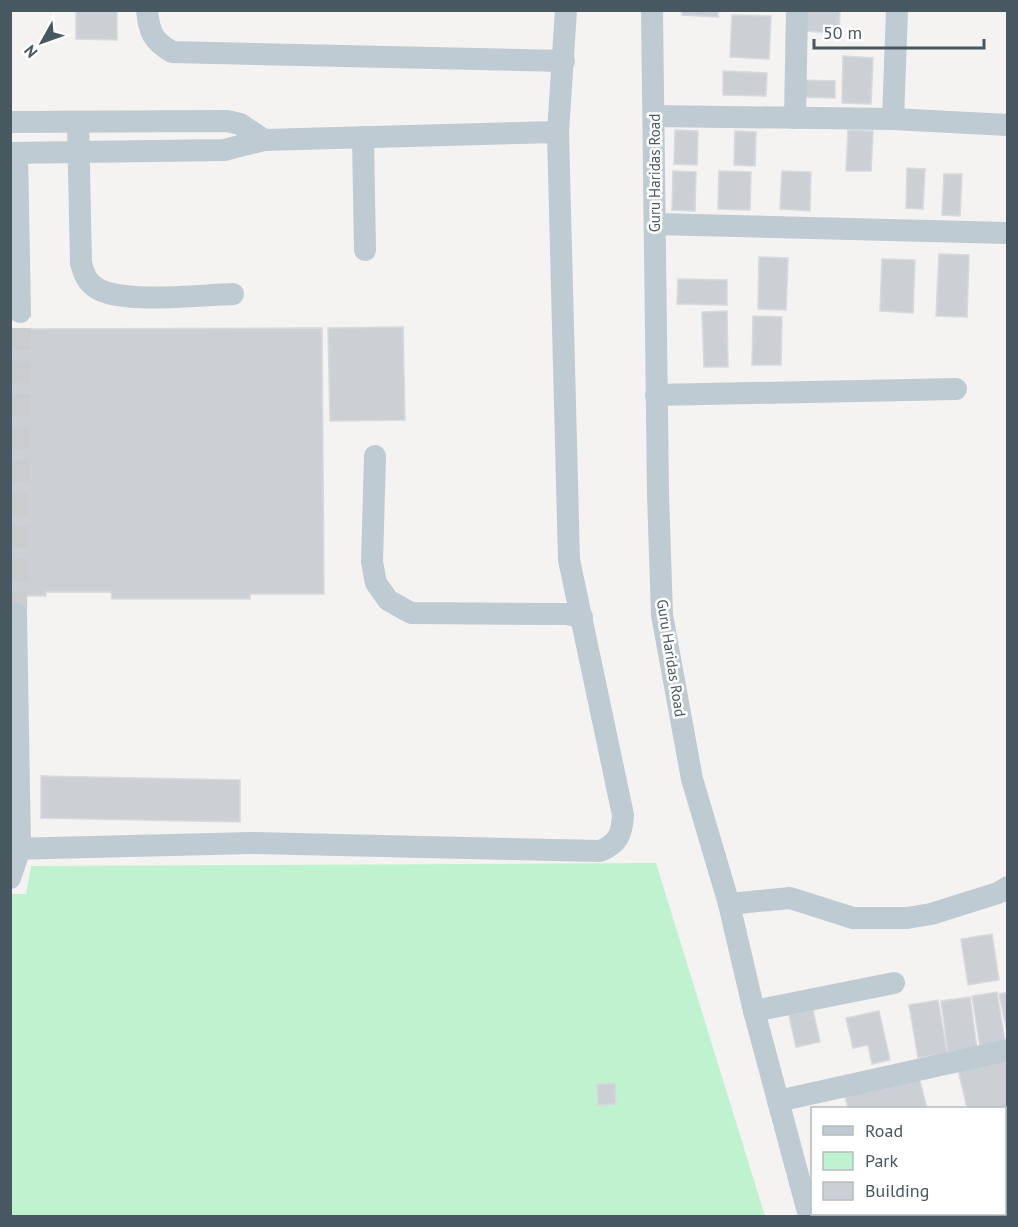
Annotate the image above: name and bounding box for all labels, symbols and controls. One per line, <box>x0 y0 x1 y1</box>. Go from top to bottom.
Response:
north arrow <box>12 12 72 72</box>
scale bar <box>814 12 984 50</box>
text: 50 m <box>823 21 862 44</box>
text: N <box>19 41 42 62</box>
street label: Guru Haridas Road <box>645 114 664 232</box>
street label: Guru Haridas Road <box>653 598 690 718</box>
legend <box>811 1107 1006 1215</box>
text: Road <box>865 1119 903 1142</box>
text: Park <box>865 1149 898 1172</box>
text: Building <box>865 1179 929 1202</box>

